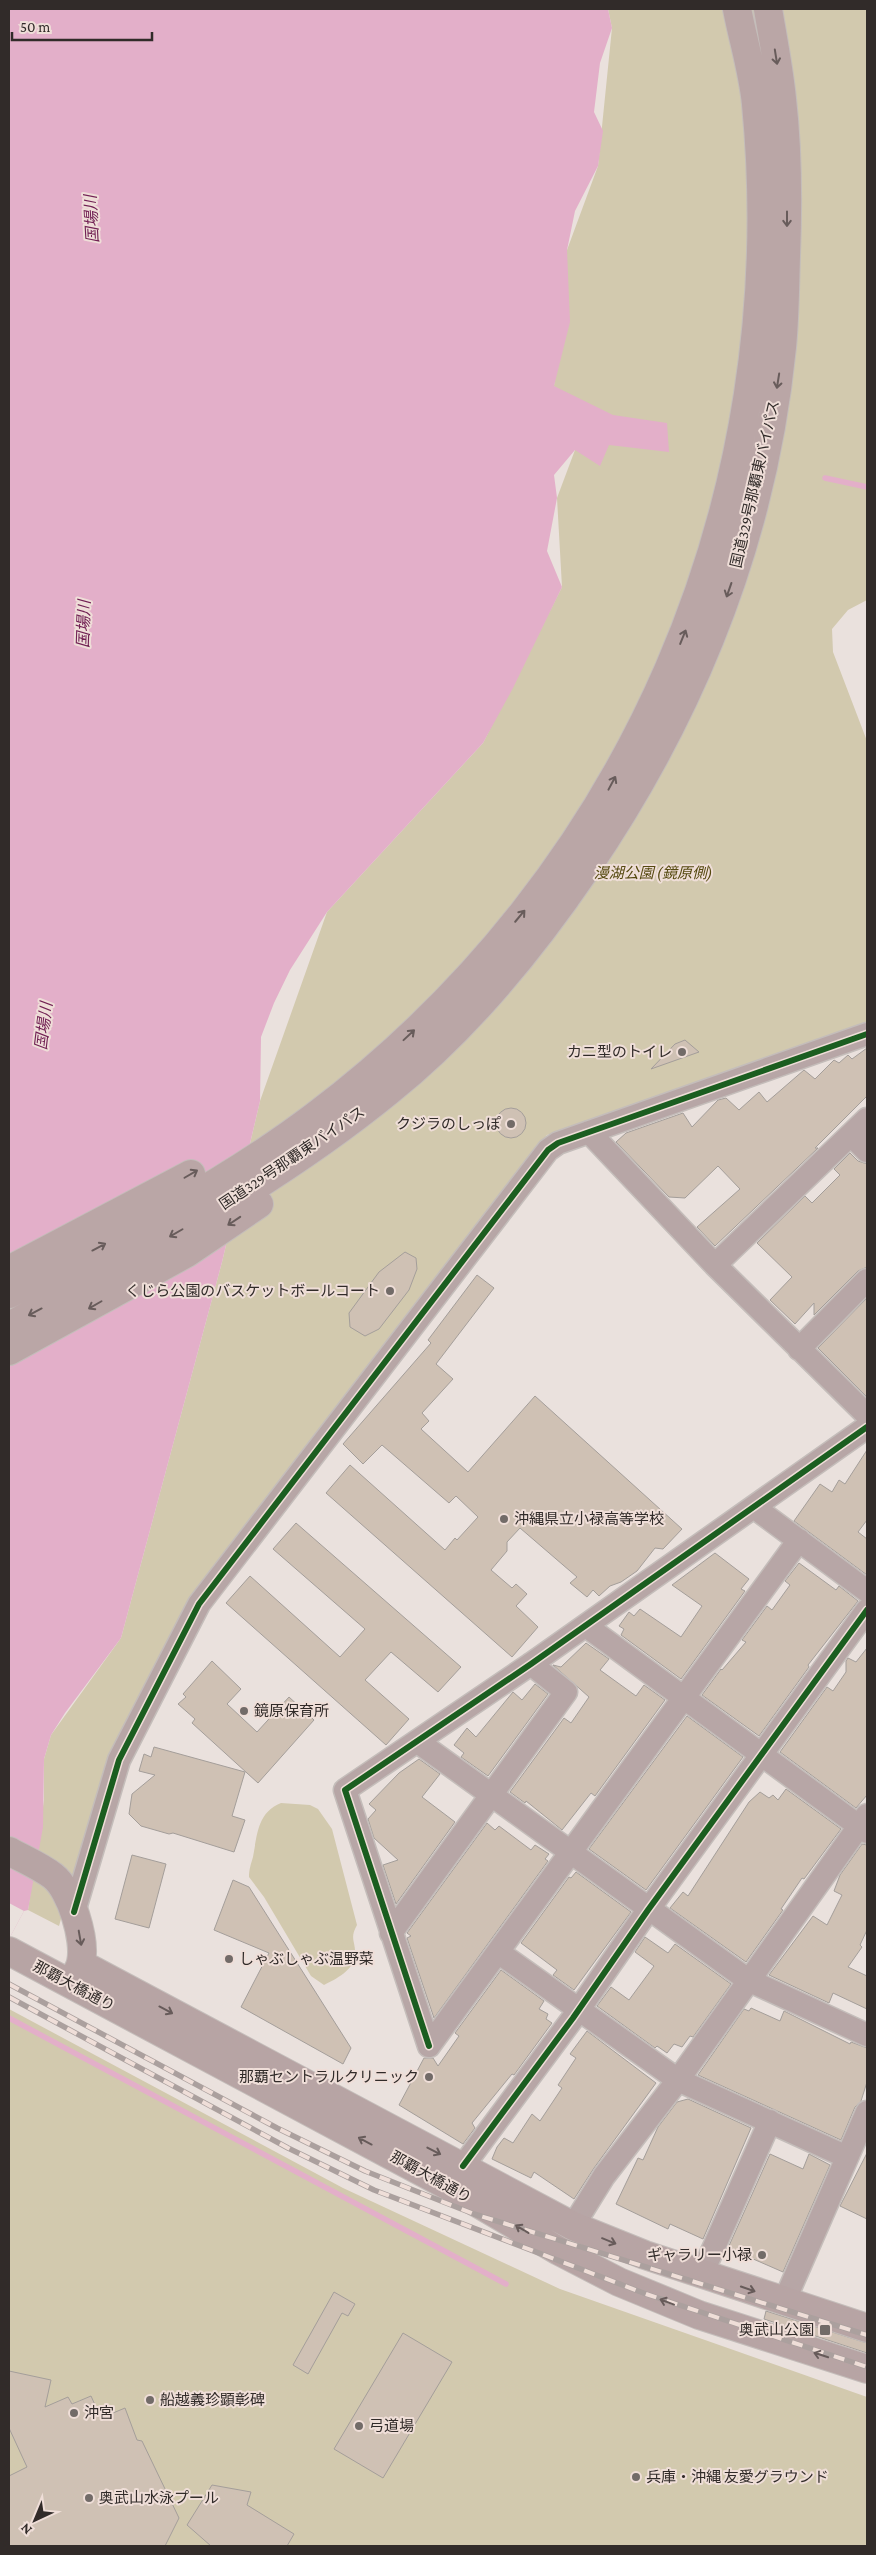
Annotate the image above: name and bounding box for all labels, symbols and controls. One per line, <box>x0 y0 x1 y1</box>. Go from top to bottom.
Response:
scale bar <box>12 10 152 42</box>
text: 50 m <box>20 19 50 35</box>
one-way arrow <box>771 49 781 65</box>
water label: 国場川 <box>82 193 101 243</box>
one-way arrow <box>782 210 792 227</box>
one-way arrow <box>772 373 782 389</box>
street label: 国道329号那覇東バイパス <box>728 399 782 569</box>
one-way arrow <box>724 582 733 597</box>
water label: 国場川 <box>74 598 93 648</box>
one-way arrow <box>679 630 688 645</box>
one-way arrow <box>608 776 617 791</box>
park label: 漫湖公園 (鏡原側) <box>594 865 712 882</box>
one-way arrow <box>514 910 525 923</box>
water label: 国場川 <box>32 999 55 1051</box>
one-way arrow <box>403 1029 416 1041</box>
place label: カニ型のトイレ <box>567 1044 672 1060</box>
marker: カニ型のトイレ <box>676 1046 688 1058</box>
street label: 国道329号那覇東バイパス <box>216 1103 368 1213</box>
place label: クジラのしっぽ <box>396 1116 501 1132</box>
marker: クジラのしっぽ <box>505 1118 517 1130</box>
one-way arrow <box>184 1169 199 1179</box>
one-way arrow <box>227 1216 241 1226</box>
one-way arrow <box>170 1228 184 1238</box>
one-way arrow <box>91 1242 105 1252</box>
place label: くじら公園のバスケットボールコート <box>125 1283 380 1299</box>
marker: くじら公園のバスケットボールコート <box>384 1285 396 1297</box>
one-way arrow <box>88 1300 102 1310</box>
one-way arrow <box>27 1307 42 1317</box>
place label: 沖縄県立小禄高等学校 <box>514 1511 664 1527</box>
marker: 沖縄県立小禄高等学校 <box>498 1513 510 1525</box>
place label: 鏡原保育所 <box>254 1703 329 1719</box>
marker: 鏡原保育所 <box>238 1705 250 1717</box>
one-way arrow <box>75 1929 85 1945</box>
place label: しゃぶしゃぶ温野菜 <box>239 1951 374 1967</box>
marker: しゃぶしゃぶ温野菜 <box>223 1953 235 1965</box>
street label: 那覇大橋通り <box>31 1958 117 2014</box>
one-way arrow <box>159 2005 174 2015</box>
place label: 那覇セントラルクリニック <box>239 2069 419 2085</box>
marker: 那覇セントラルクリニック <box>423 2071 435 2083</box>
one-way arrow <box>358 2136 373 2146</box>
one-way arrow <box>426 2147 441 2156</box>
street label: 那覇大橋通り <box>388 2148 474 2206</box>
one-way arrow <box>515 2224 530 2234</box>
one-way arrow <box>601 2237 616 2247</box>
place label: ギャラリー小禄 <box>647 2247 752 2263</box>
marker: ギャラリー小禄 <box>756 2249 768 2261</box>
one-way arrow <box>740 2285 756 2295</box>
one-way arrow <box>660 2297 675 2307</box>
place label: 奥武山公園 <box>739 2322 814 2338</box>
marker: 奥武山公園 <box>818 2323 832 2337</box>
one-way arrow <box>813 2349 829 2359</box>
place label: 船越義珍顕彰碑 <box>160 2392 265 2408</box>
marker: 船越義珍顕彰碑 <box>144 2394 156 2406</box>
place label: 沖宮 <box>84 2405 114 2421</box>
marker: 沖宮 <box>68 2407 80 2419</box>
place label: 弓道場 <box>369 2418 414 2434</box>
marker: 弓道場 <box>353 2420 365 2432</box>
place label: 兵庫・沖縄 友愛グラウンド <box>646 2469 829 2485</box>
marker: 兵庫・沖縄 友愛グラウンド <box>630 2471 642 2483</box>
place label: 奥武山水泳プール <box>99 2490 219 2506</box>
marker: 奥武山水泳プール <box>83 2492 95 2504</box>
north arrow <box>10 2495 60 2545</box>
text: N <box>17 2520 35 2538</box>

